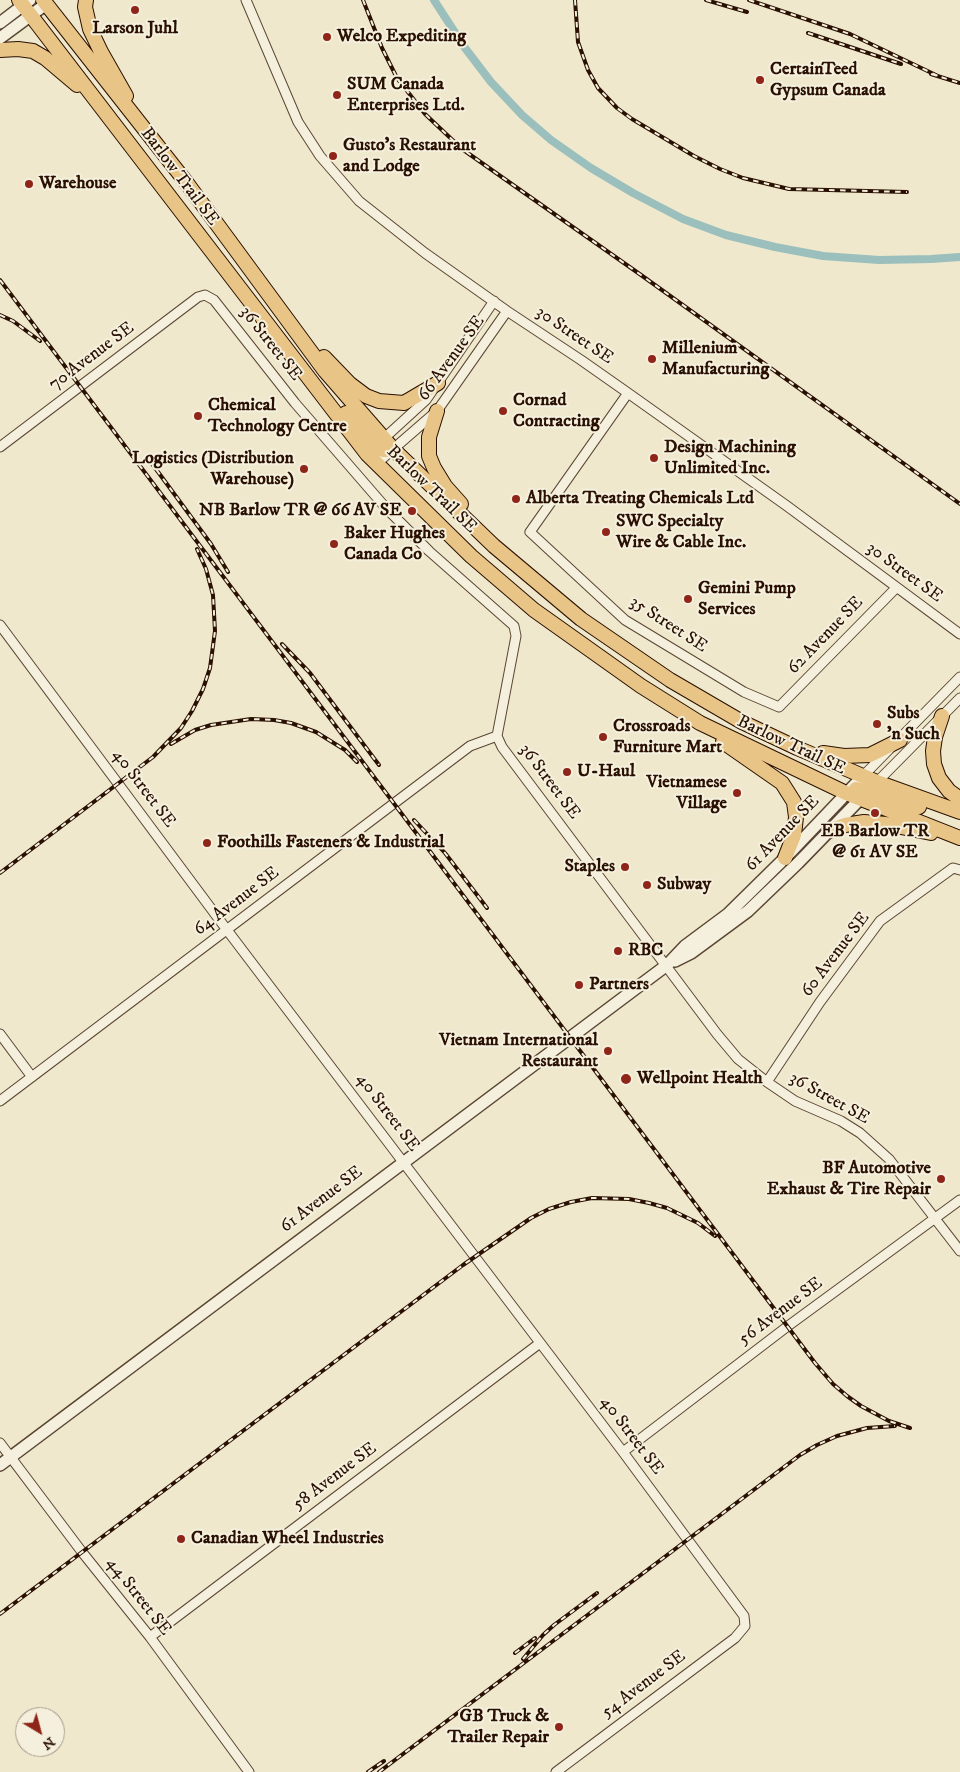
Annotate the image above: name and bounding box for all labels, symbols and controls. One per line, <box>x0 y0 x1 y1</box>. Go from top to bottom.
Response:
marker: Larson Juhl <box>129 4 141 16</box>
place label: Larson Juhl <box>92 18 178 40</box>
place label: Welco Expediting <box>337 26 466 48</box>
marker: Welco Expediting <box>321 31 333 43</box>
place label: CertainTeed Gypsum Canada <box>770 59 886 102</box>
place label: SUM Canada Enterprises Ltd. <box>347 74 465 116</box>
marker: CertainTeed Gypsum Canada <box>754 74 766 86</box>
marker: SUM Canada Enterprises Ltd. <box>331 89 343 101</box>
street label: Barlow Trail SE <box>135 124 223 230</box>
place label: Gusto's Restaurant and Lodge <box>343 135 476 178</box>
marker: Gusto's Restaurant and Lodge <box>327 150 339 162</box>
place label: Warehouse <box>39 173 117 195</box>
marker: Warehouse <box>23 178 35 190</box>
street label: 36 Street SE <box>234 302 306 386</box>
street label: 30 Street SE <box>531 302 617 370</box>
street label: 66 Avenue SE <box>414 312 490 406</box>
street label: 70 Avenue SE <box>45 318 139 396</box>
place label: Millenium Manufacturing <box>662 338 769 380</box>
marker: Millenium Manufacturing <box>646 353 658 365</box>
place label: Cornad Contracting <box>513 390 599 432</box>
place label: Chemical Technology Centre <box>208 395 347 438</box>
marker: Cornad Contracting <box>497 405 509 417</box>
marker: Chemical Technology Centre <box>192 410 204 422</box>
place label: Design Machining Unlimited Inc. <box>664 437 796 479</box>
street label: Barlow Trail SE <box>381 441 481 539</box>
place label: Logistics (Distribution Warehouse) <box>132 448 294 490</box>
marker: Design Machining Unlimited Inc. <box>648 452 660 464</box>
marker: Logistics (Distribution Warehouse) <box>298 463 310 475</box>
place label: Alberta Treating Chemicals Ltd <box>526 488 754 510</box>
marker: Alberta Treating Chemicals Ltd <box>510 493 522 505</box>
place label: NB Barlow TR @ 66 AV SE <box>199 500 402 522</box>
marker: NB Barlow TR @ 66 AV SE <box>406 505 418 517</box>
place label: SWC Specialty Wire & Cable Inc. <box>616 511 746 554</box>
place label: Baker Hughes Canada Co <box>344 523 445 566</box>
marker: SWC Specialty Wire & Cable Inc. <box>600 526 612 538</box>
marker: Baker Hughes Canada Co <box>328 538 340 550</box>
street label: 30 Street SE <box>862 538 946 608</box>
place label: Gemini Pump Services <box>698 578 796 620</box>
street label: 35 Street SE <box>625 592 711 658</box>
marker: Gemini Pump Services <box>682 593 694 605</box>
street label: 62 Avenue SE <box>783 593 869 679</box>
place label: Subs 'n Such <box>887 703 940 746</box>
street label: Barlow Trail SE <box>733 711 849 781</box>
place label: Crossroads Furniture Mart <box>613 716 722 759</box>
marker: Subs 'n Such <box>871 718 883 730</box>
marker: Crossroads Furniture Mart <box>597 731 609 743</box>
street label: 36 Street SE <box>514 740 584 824</box>
street label: 40 Street SE <box>107 746 179 832</box>
place label: U-Haul <box>577 761 635 783</box>
marker: U-Haul <box>561 766 573 778</box>
place label: Vietnamese Village <box>646 772 727 814</box>
marker: Vietnamese Village <box>731 787 743 799</box>
street label: 61 Avenue SE <box>741 791 825 877</box>
marker: EB Barlow TR @ 61 AV SE <box>869 807 881 819</box>
place label: EB Barlow TR @ 61 AV SE <box>821 821 929 864</box>
place label: Foothills Fasteners & Industrial <box>217 832 445 854</box>
marker: Foothills Fasteners & Industrial <box>201 837 213 849</box>
place label: Staples <box>564 856 615 878</box>
marker: Staples <box>619 861 631 873</box>
street label: 64 Avenue SE <box>190 863 284 941</box>
place label: Subway <box>657 874 711 896</box>
marker: Subway <box>641 879 653 891</box>
street label: 60 Avenue SE <box>797 908 875 1002</box>
place label: RBC <box>628 940 663 962</box>
marker: RBC <box>612 945 624 957</box>
place label: Partners <box>589 974 649 996</box>
marker: Partners <box>573 979 585 991</box>
place label: Vietnam International Restaurant <box>439 1030 598 1072</box>
marker: Vietnam International Restaurant <box>602 1045 614 1057</box>
place label: Wellpoint Health <box>637 1068 763 1090</box>
street label: 36 Street SE <box>785 1068 873 1130</box>
street label: 40 Street SE <box>351 1070 423 1156</box>
marker: Wellpoint Health <box>619 1072 633 1086</box>
place label: BF Automotive Exhaust & Tire Repair <box>767 1158 931 1200</box>
street label: 61 Avenue SE <box>276 1162 368 1238</box>
marker: BF Automotive Exhaust & Tire Repair <box>935 1173 947 1185</box>
street label: 56 Avenue SE <box>735 1273 827 1351</box>
street label: 40 Street SE <box>595 1393 667 1479</box>
street label: 58 Avenue SE <box>289 1438 381 1516</box>
place label: Canadian Wheel Industries <box>191 1528 384 1550</box>
marker: Canadian Wheel Industries <box>175 1533 187 1545</box>
street label: 44 Street SE <box>101 1554 175 1640</box>
street label: 54 Avenue SE <box>598 1646 690 1724</box>
place label: GB Truck & Trailer Repair <box>448 1706 549 1748</box>
north arrow <box>15 1707 65 1757</box>
marker: GB Truck & Trailer Repair <box>553 1721 565 1733</box>
text: N <box>38 1733 58 1754</box>

